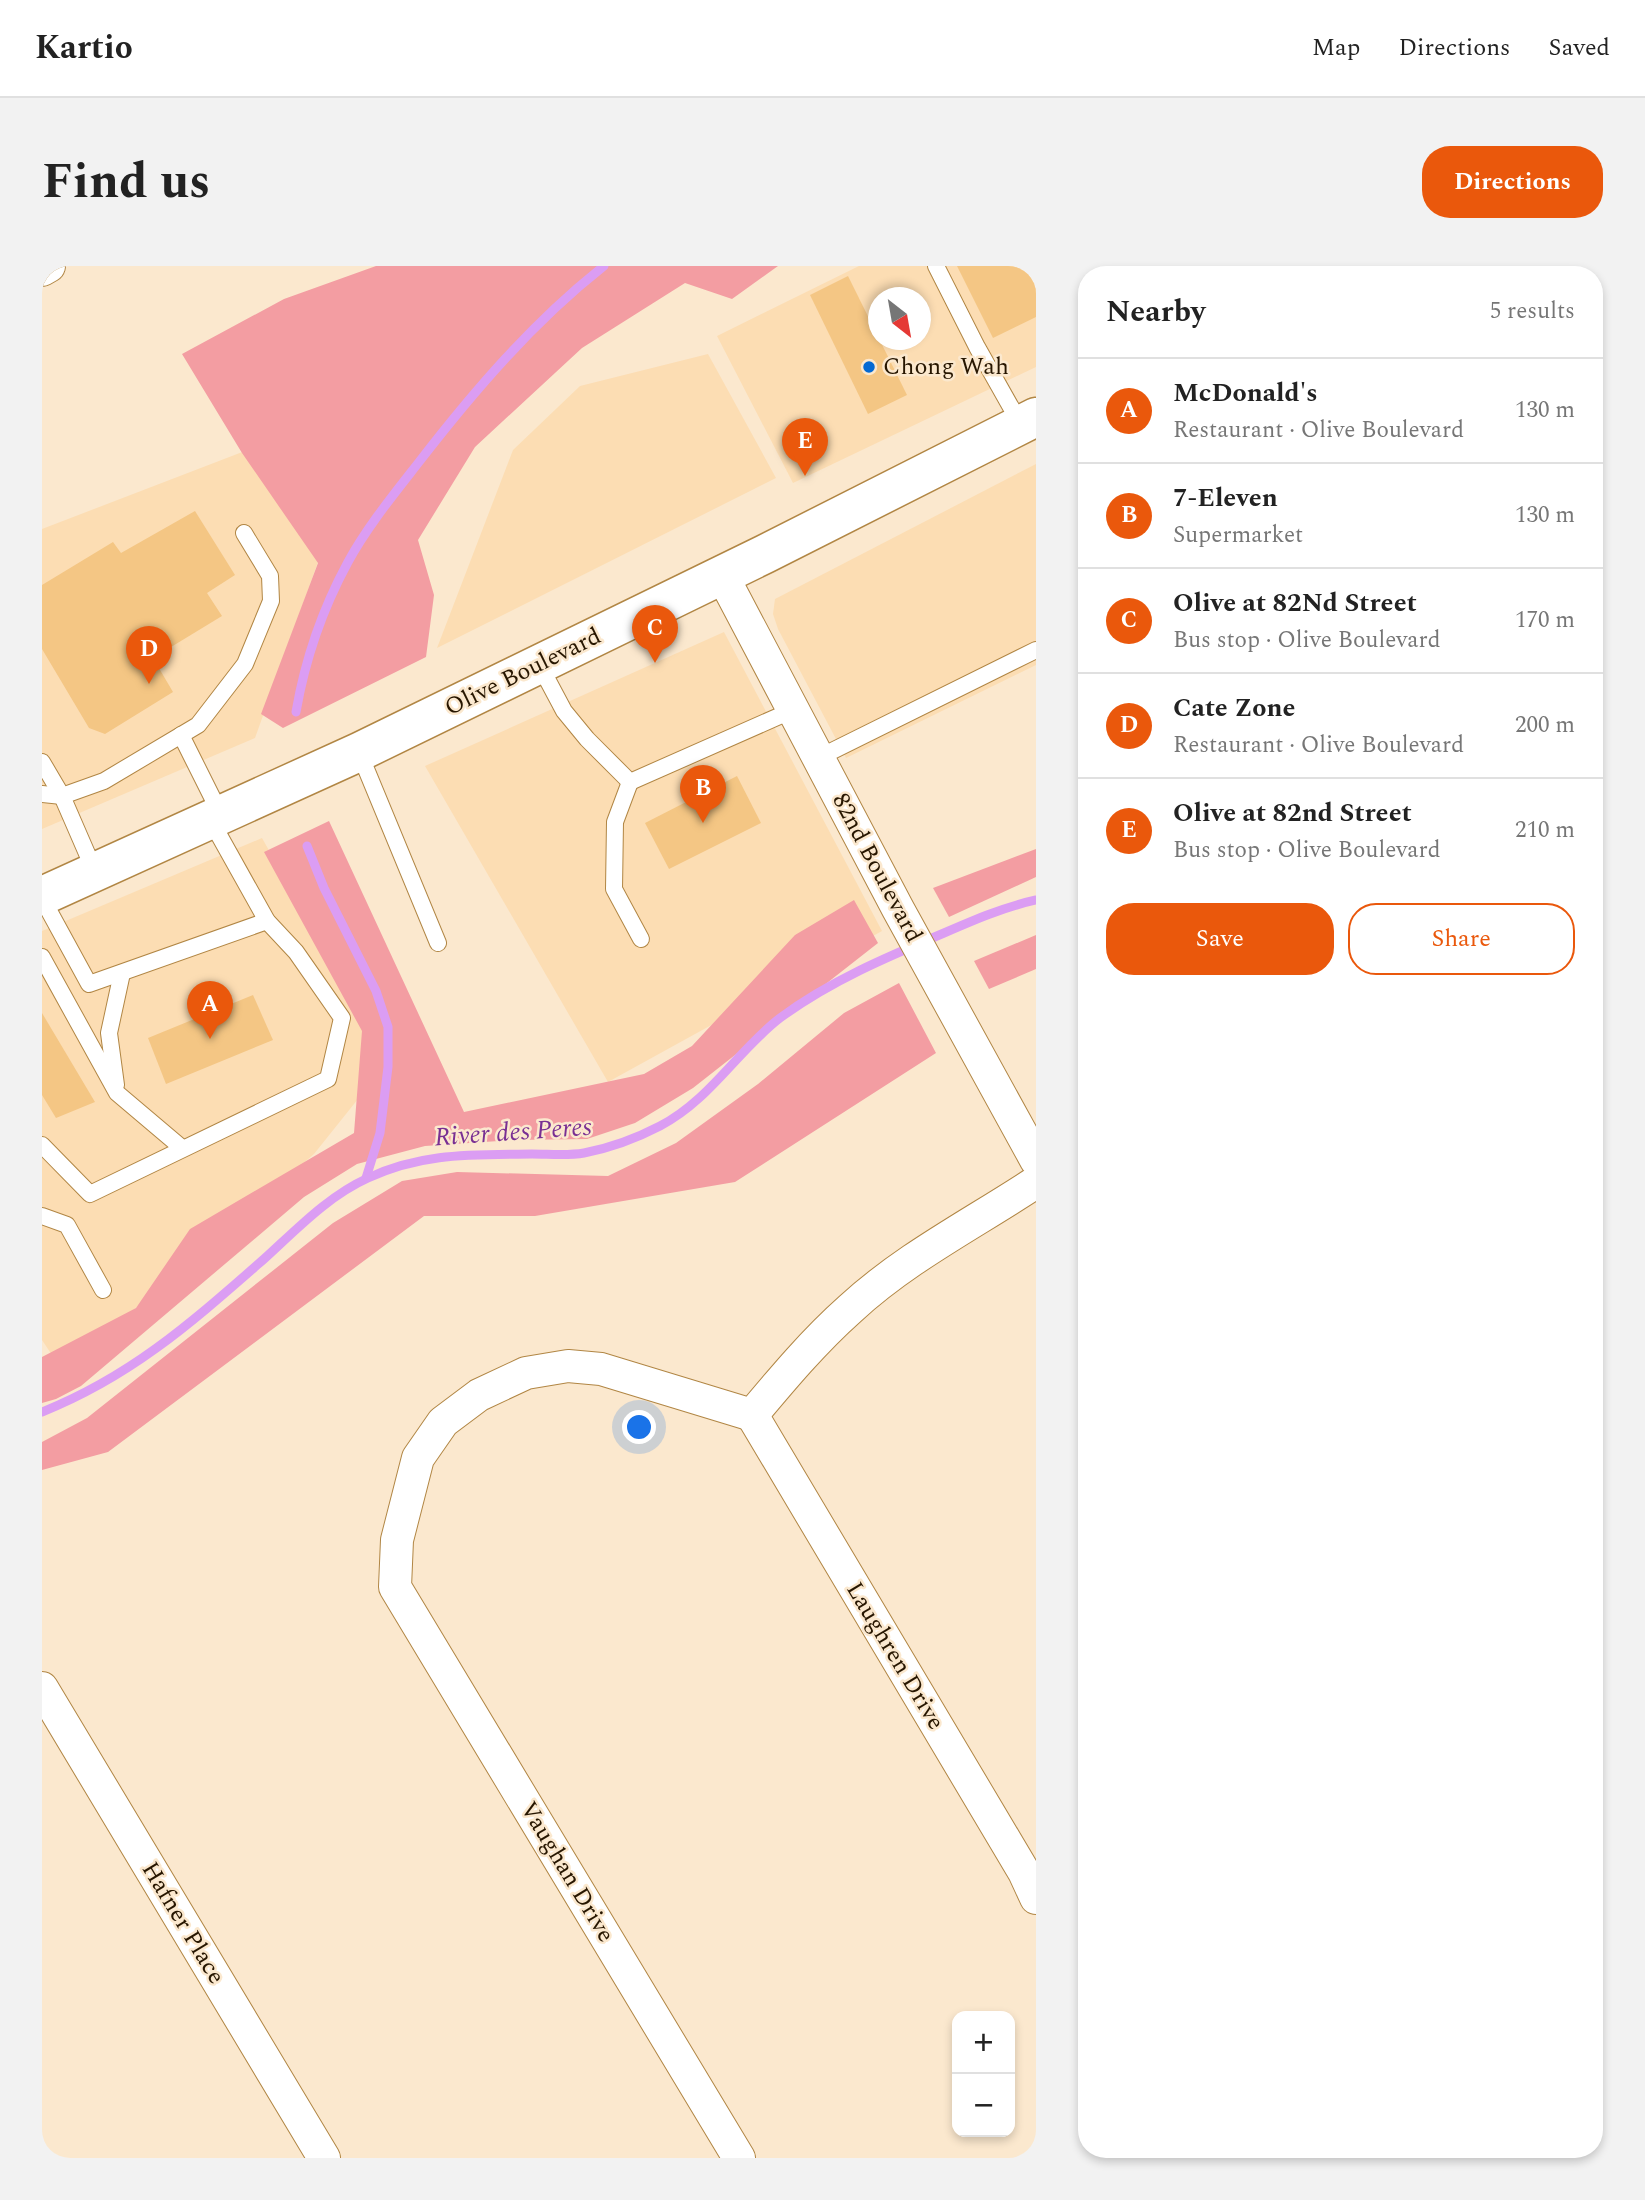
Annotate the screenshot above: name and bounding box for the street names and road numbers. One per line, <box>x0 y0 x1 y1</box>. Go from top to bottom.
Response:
street label: Olive Boulevard <box>439 618 607 726</box>
street label: 82nd Boulevard <box>822 787 932 949</box>
street label: Laughren Drive <box>837 1575 953 1737</box>
street label: Vaughan Drive <box>511 1795 623 1949</box>
street label: Hafner Place <box>132 1855 234 1991</box>

